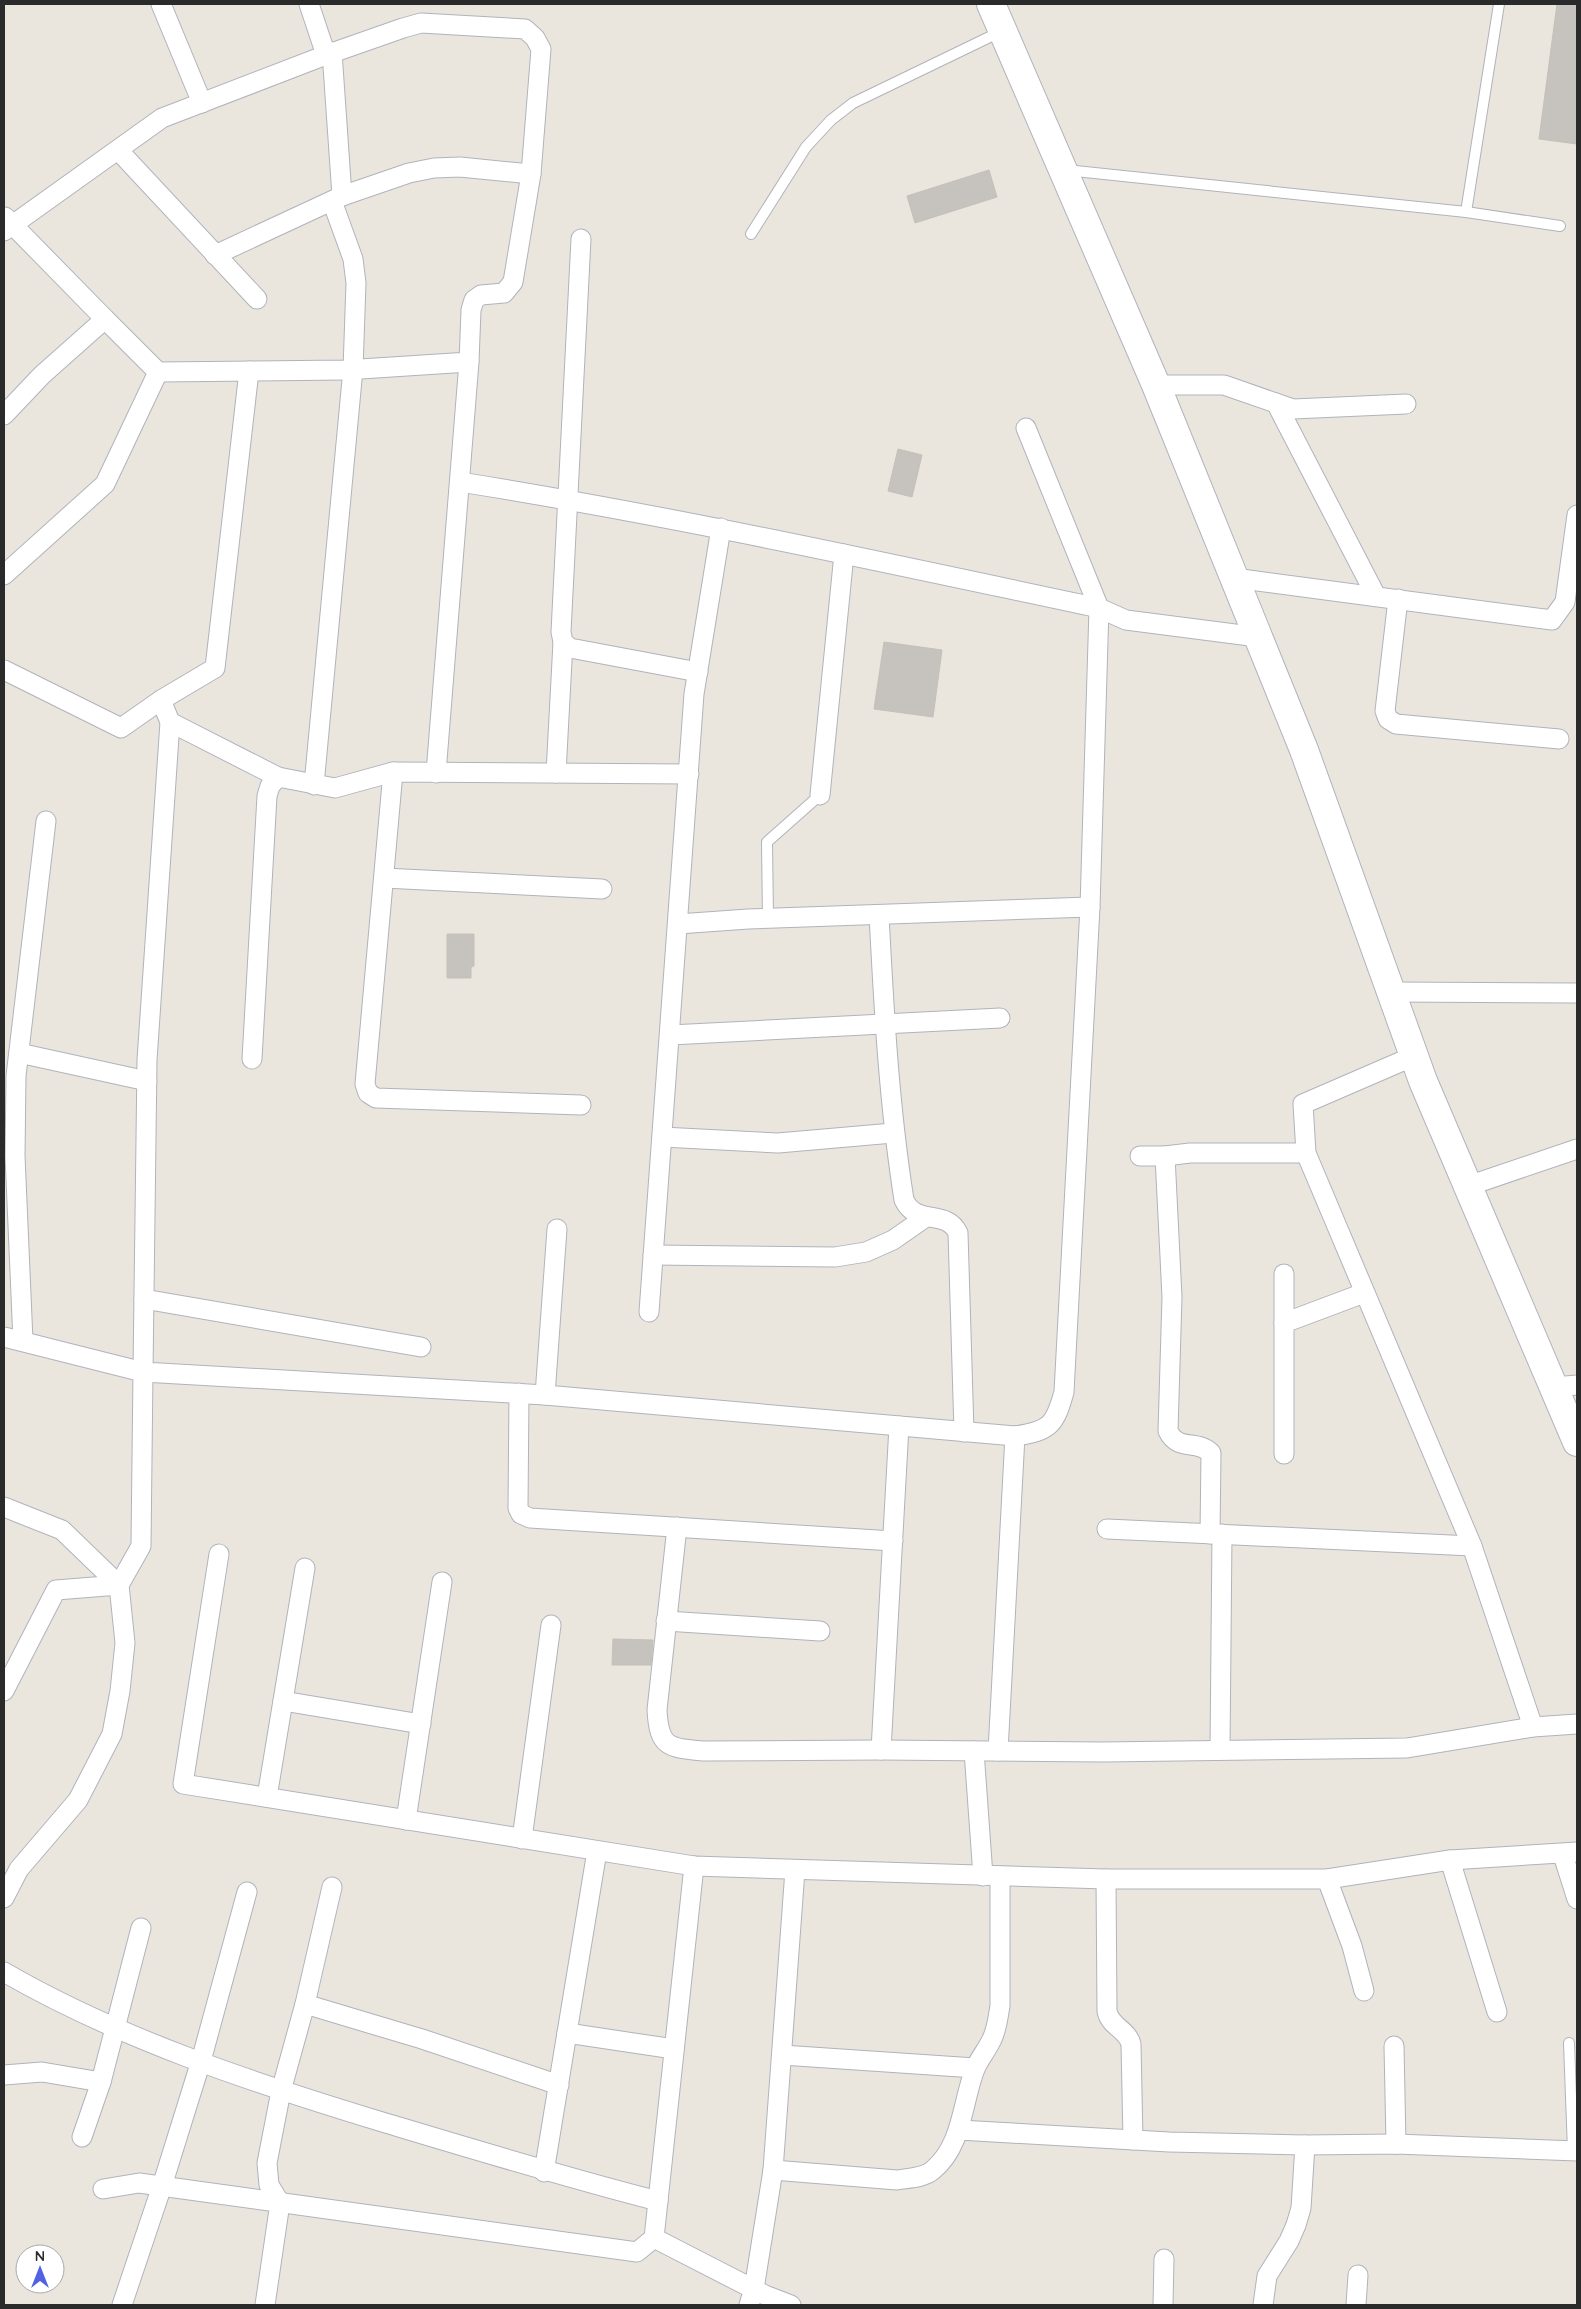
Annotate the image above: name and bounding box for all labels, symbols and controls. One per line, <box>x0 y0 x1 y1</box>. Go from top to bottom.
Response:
north arrow <box>15 2244 65 2294</box>
text: N <box>35 2247 45 2265</box>

